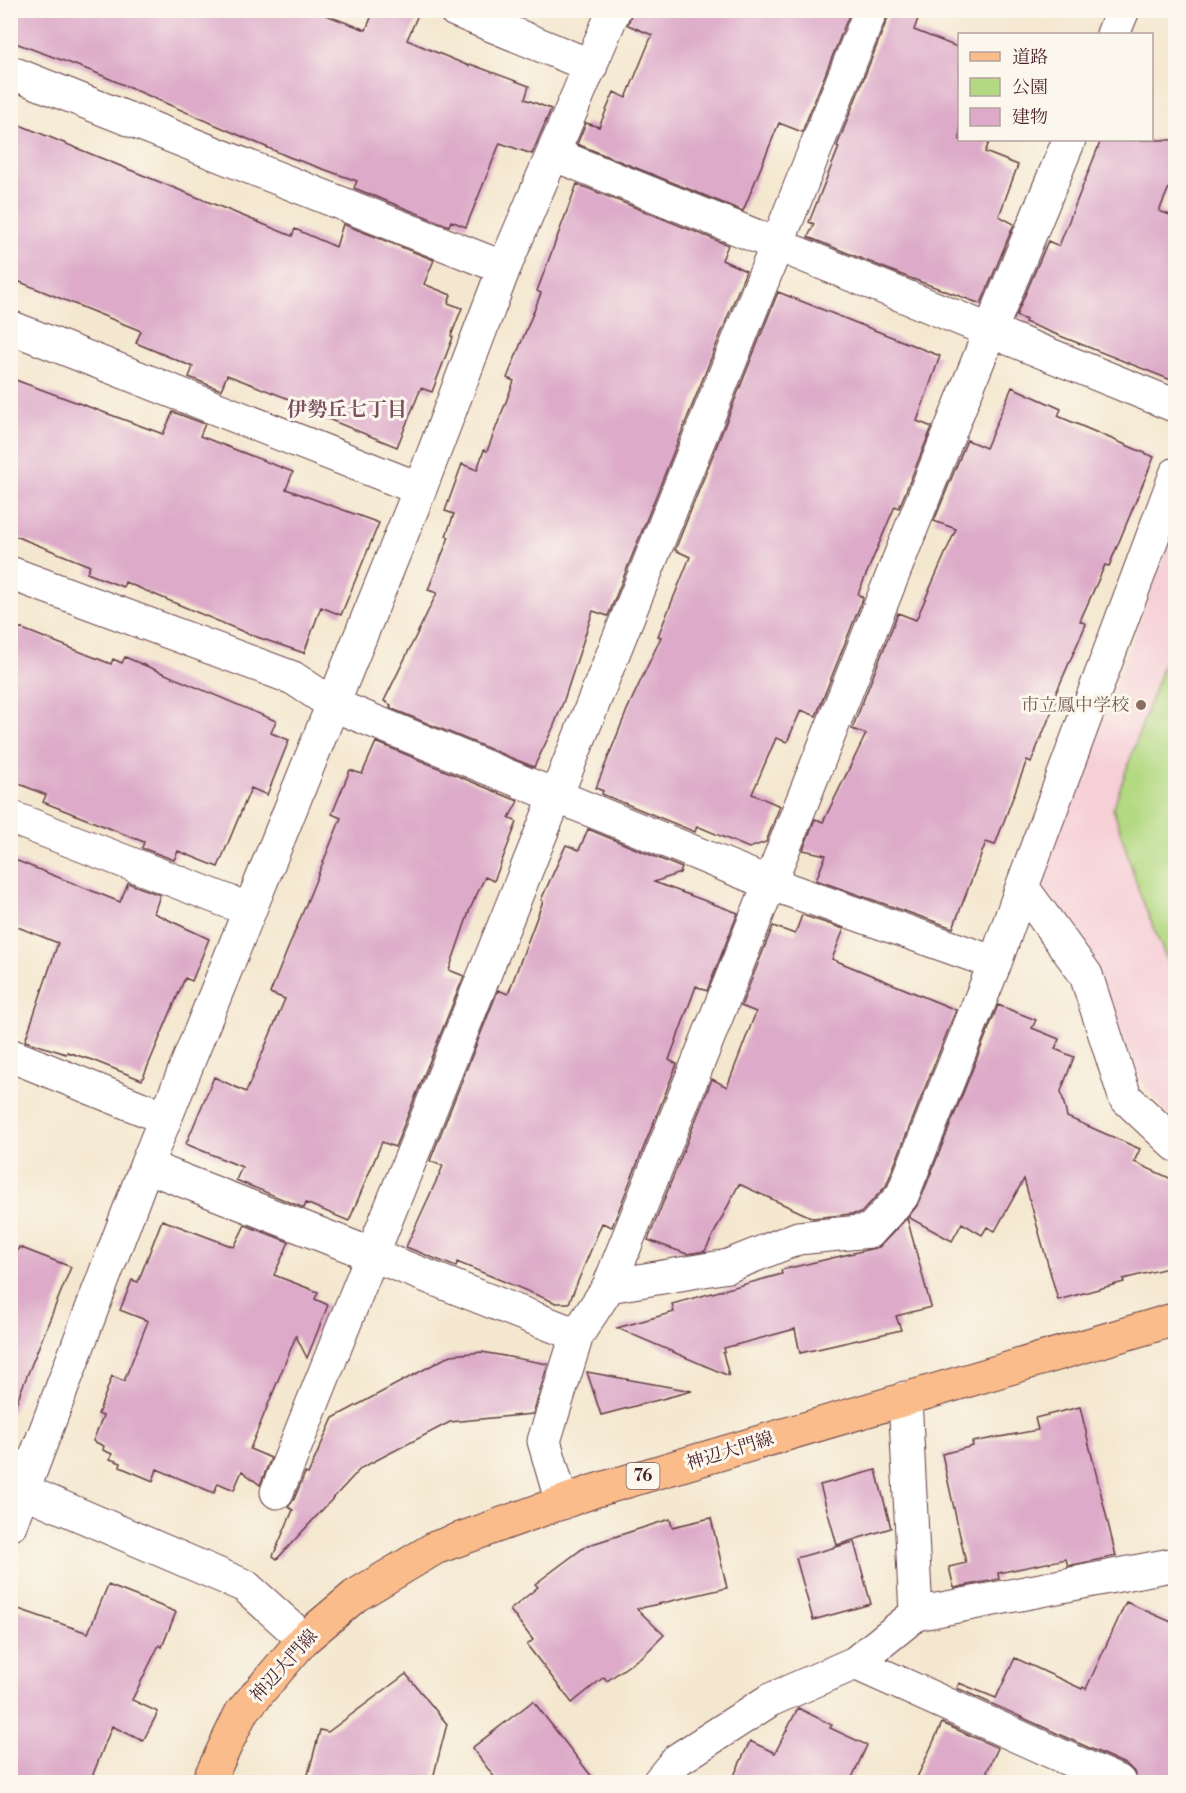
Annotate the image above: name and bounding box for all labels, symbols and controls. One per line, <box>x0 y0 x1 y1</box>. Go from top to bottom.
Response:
legend <box>958 33 1153 141</box>
text: 道路 <box>1012 46 1048 69</box>
text: 公園 <box>1012 76 1048 99</box>
text: 建物 <box>1012 106 1048 129</box>
district label: 伊勢丘七丁目 <box>287 398 407 423</box>
place label: 市立鳳中学校 <box>1021 694 1129 717</box>
marker: 市立鳳中学校 <box>1134 698 1148 712</box>
street label: 神辺大門線 <box>684 1427 776 1475</box>
road number: 76 <box>626 1463 660 1489</box>
street label: 神辺大門線 <box>245 1625 323 1707</box>

